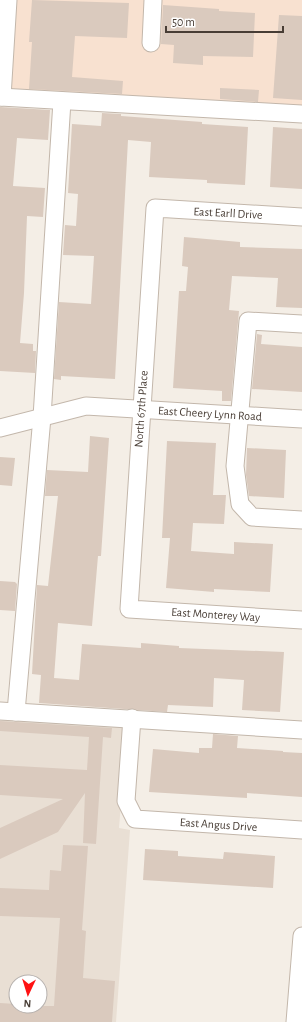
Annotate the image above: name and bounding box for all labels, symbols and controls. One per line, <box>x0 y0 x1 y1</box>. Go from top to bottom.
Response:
scale bar <box>166 8 283 34</box>
text: 50 m <box>172 16 195 28</box>
street label: East Earll Drive <box>193 205 263 221</box>
street label: North 67th Place <box>132 370 150 448</box>
street label: East Cheery Lynn Road <box>158 404 262 423</box>
street label: East Monterey Way <box>171 606 260 624</box>
street label: East Angus Drive <box>179 816 258 833</box>
north arrow <box>8 974 48 1014</box>
text: N <box>23 998 32 1009</box>

